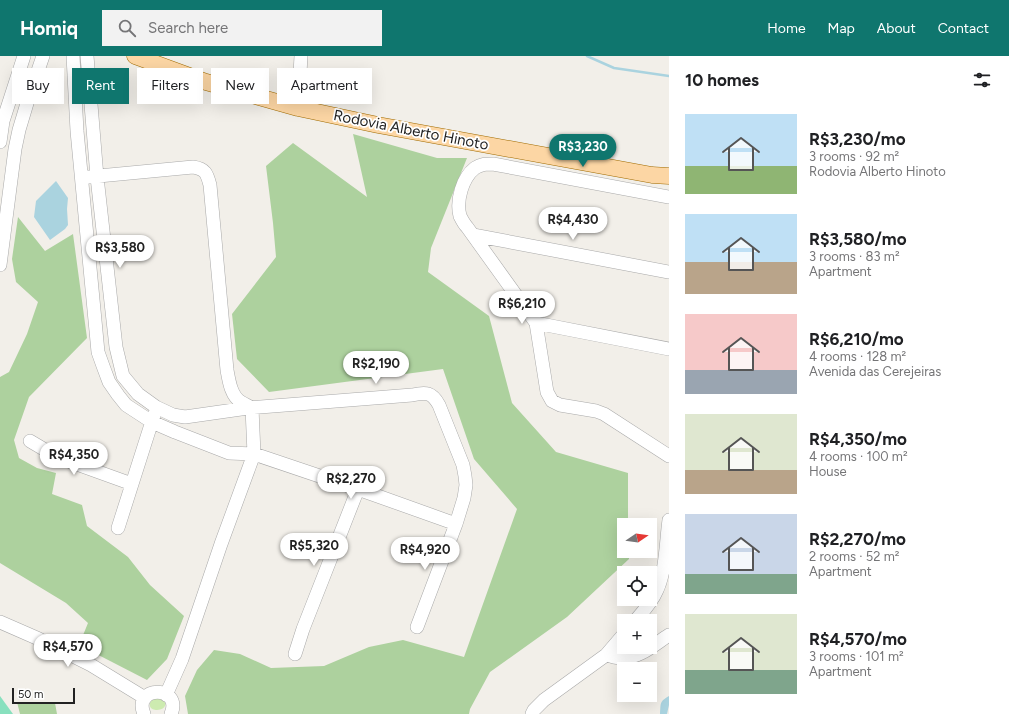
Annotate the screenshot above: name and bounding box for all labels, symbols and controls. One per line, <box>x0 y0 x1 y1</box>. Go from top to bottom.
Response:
search box <box>102 10 382 46</box>
text: Homiq <box>20 17 78 40</box>
icon: search <box>116 17 138 39</box>
text: Search here <box>148 19 228 37</box>
text: Home <box>767 20 806 37</box>
text: Map <box>828 20 855 37</box>
text: About <box>877 20 916 37</box>
text: Contact <box>938 20 989 37</box>
chip: Buy <box>12 68 64 104</box>
chip: Rent <box>72 68 129 104</box>
chip: Filters <box>137 68 203 104</box>
chip: New <box>211 68 269 104</box>
chip: Apartment <box>277 68 372 104</box>
icon: filters <box>971 69 993 91</box>
text: 10 homes <box>685 70 759 90</box>
street label: Rodovia Alberto Hinoto <box>332 106 490 154</box>
text: R$3,230/mo <box>809 129 906 149</box>
icon: home <box>717 130 765 178</box>
pin: R$3,230 <box>546 134 620 168</box>
text: R$3,230 <box>558 139 608 154</box>
text: 3 rooms · 92 m² <box>809 149 899 164</box>
text: Rodovia Alberto Hinoto <box>809 164 946 179</box>
pin: R$4,430 <box>536 207 610 241</box>
text: R$4,430 <box>547 212 599 227</box>
text: R$3,580/mo <box>809 229 907 249</box>
icon: home <box>717 230 765 278</box>
pin: R$3,580 <box>83 235 157 269</box>
text: R$3,580 <box>95 240 145 255</box>
text: 3 rooms · 83 m² <box>809 249 900 264</box>
text: Apartment <box>809 264 872 279</box>
pin: R$6,210 <box>485 291 559 325</box>
text: R$6,210 <box>498 296 546 311</box>
text: R$6,210/mo <box>809 329 904 349</box>
icon: home <box>717 330 765 378</box>
text: 4 rooms · 128 m² <box>809 349 906 364</box>
pin: R$2,190 <box>339 351 413 385</box>
text: R$2,190 <box>352 356 400 371</box>
text: Avenida das Cerejeiras <box>809 364 941 379</box>
text: R$4,350/mo <box>809 429 907 449</box>
icon: home <box>717 430 765 478</box>
pin: R$4,350 <box>37 442 111 476</box>
text: R$4,350 <box>49 447 99 462</box>
text: 4 rooms · 100 m² <box>809 449 908 464</box>
text: House <box>809 464 847 479</box>
pin: R$2,270 <box>314 466 388 500</box>
text: R$2,270 <box>326 471 376 486</box>
north arrow <box>617 518 657 558</box>
map controls <box>617 518 657 702</box>
text: R$2,270/mo <box>809 529 906 549</box>
icon: home <box>717 530 765 578</box>
pin: R$5,320 <box>277 533 351 567</box>
pin: R$4,920 <box>388 537 462 571</box>
text: R$5,320 <box>289 538 339 553</box>
text: R$4,920 <box>400 542 450 557</box>
text: 2 rooms · 52 m² <box>809 549 900 564</box>
text: Apartment <box>809 564 872 579</box>
button: locate <box>617 566 657 606</box>
button: + <box>617 614 657 654</box>
text: R$4,570/mo <box>809 629 907 649</box>
icon: home <box>717 630 765 678</box>
pin: R$4,570 <box>31 634 105 668</box>
text: R$4,570 <box>43 639 93 654</box>
text: 3 rooms · 101 m² <box>809 649 904 664</box>
button: − <box>617 662 657 702</box>
text: Apartment <box>809 664 872 679</box>
scale bar <box>12 686 75 705</box>
text: 50 m <box>18 688 43 701</box>

